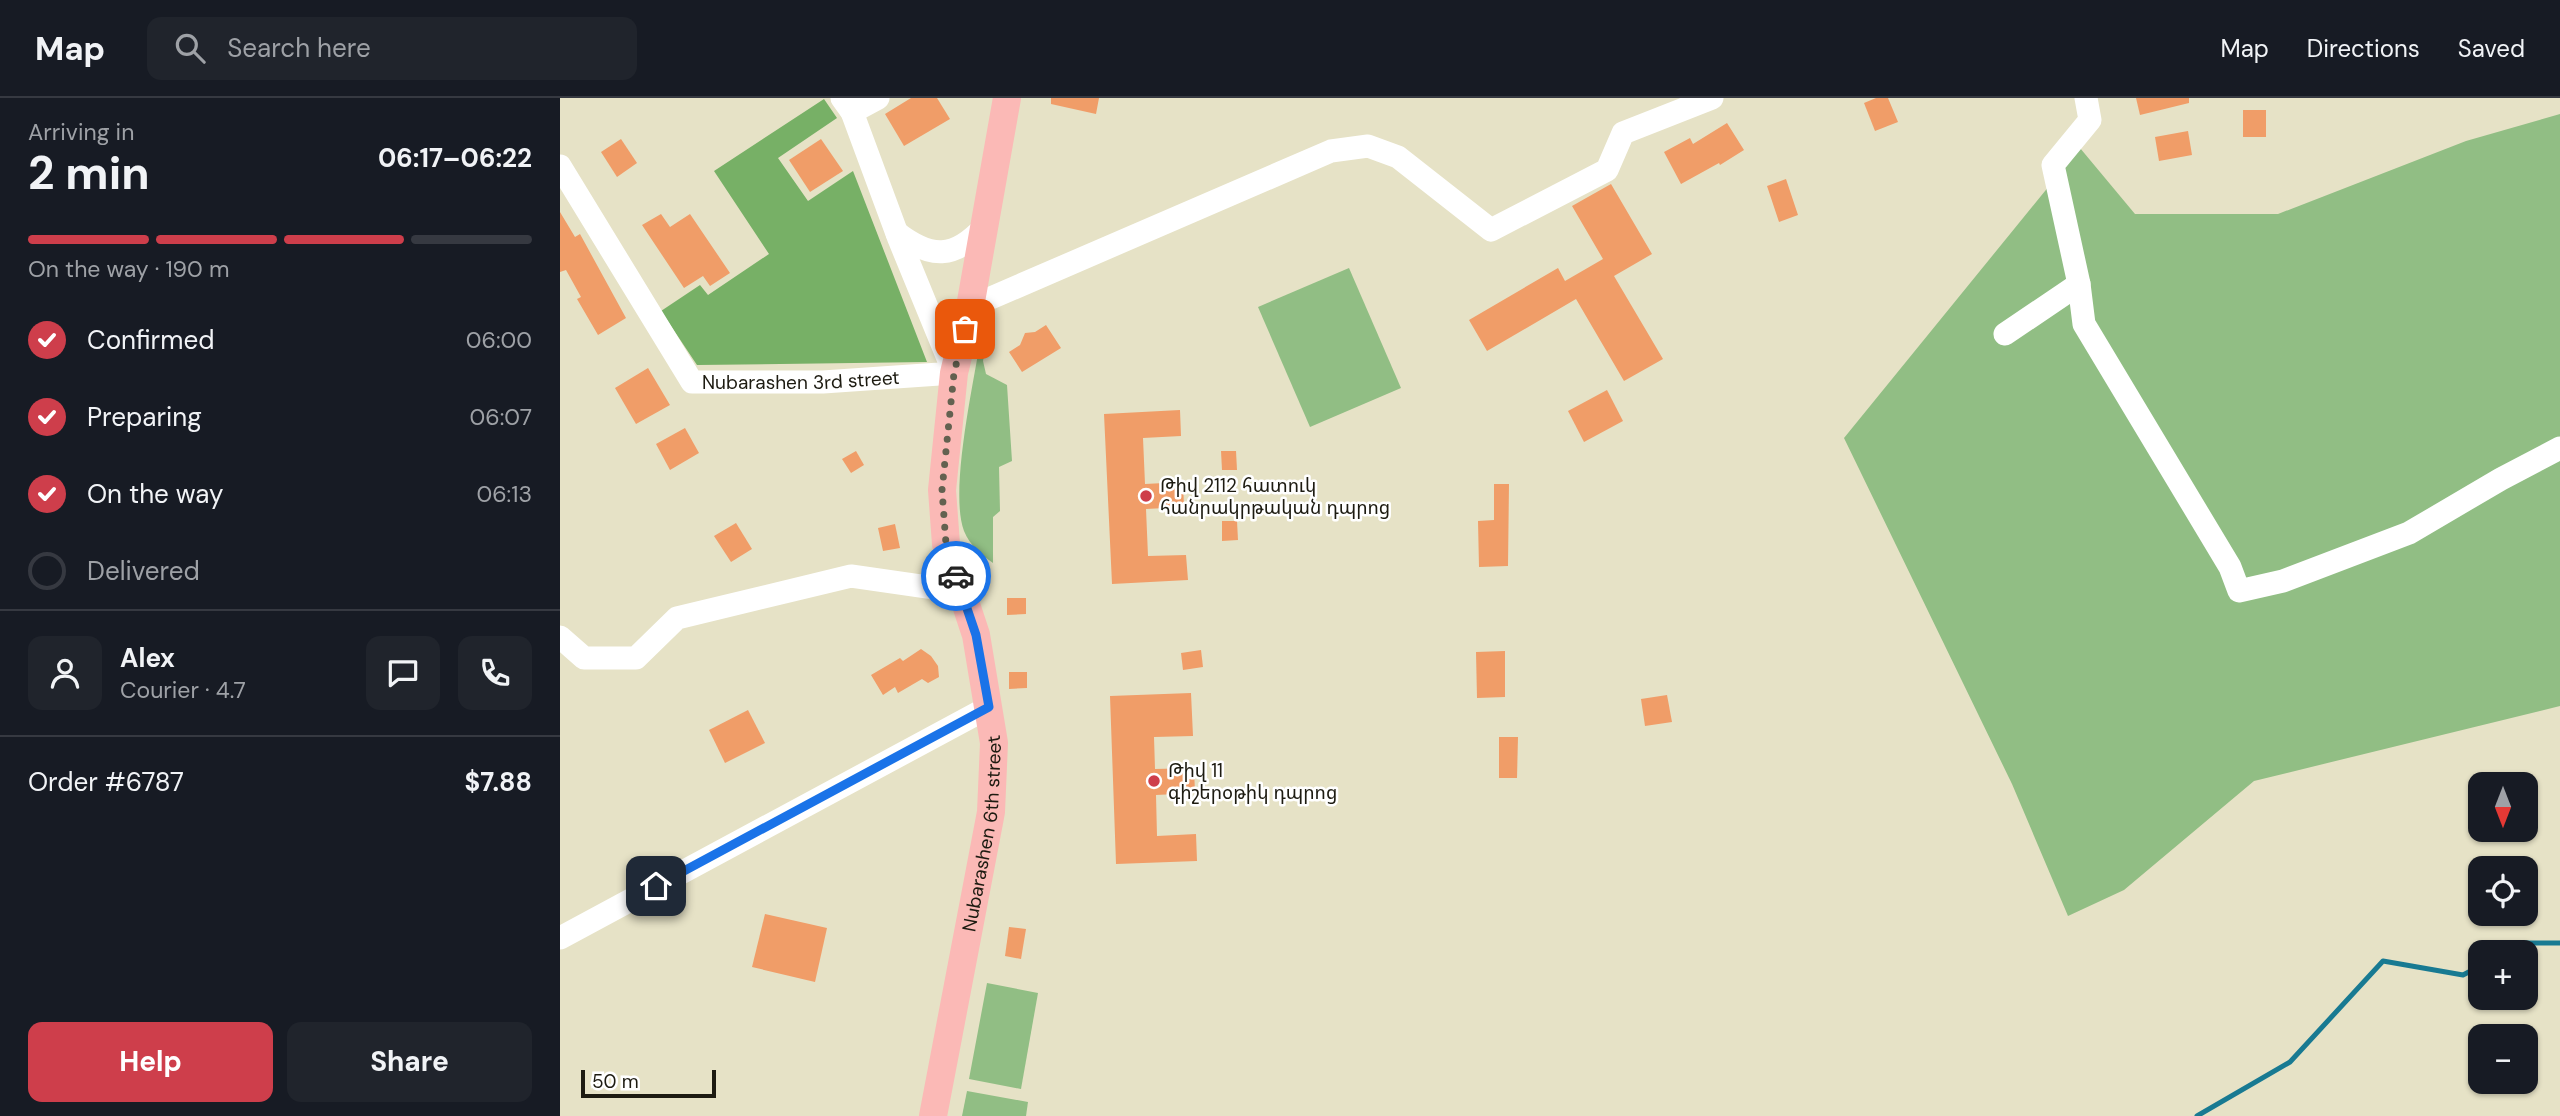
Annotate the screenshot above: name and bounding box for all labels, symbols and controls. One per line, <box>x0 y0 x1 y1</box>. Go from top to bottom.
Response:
search box <box>147 17 637 80</box>
text: Map <box>35 27 105 70</box>
icon: search <box>171 29 209 67</box>
text: Search here <box>227 31 371 65</box>
text: Map <box>2221 33 2269 64</box>
text: Directions <box>2307 33 2420 64</box>
text: Saved <box>2458 33 2525 64</box>
text: Arriving in <box>28 117 134 147</box>
text: 06:17–06:22 <box>378 141 532 175</box>
text: 2 min <box>28 143 150 203</box>
text: On the way · 190 m <box>28 254 229 284</box>
pin <box>935 299 995 359</box>
icon: bag <box>946 310 984 348</box>
icon: check <box>28 321 66 359</box>
text: Confirmed <box>87 323 214 357</box>
text: 06:00 <box>466 325 532 355</box>
street label: Nubarashen 3rd street <box>702 364 900 395</box>
icon: check <box>28 398 66 436</box>
text: Preparing <box>87 400 202 434</box>
text: 06:07 <box>469 402 532 432</box>
place label: Թիվ 2112 հատուկ հանրակրթական դպրոց <box>1160 473 1390 520</box>
icon: check <box>28 475 66 513</box>
text: On the way <box>87 477 223 511</box>
text: 06:13 <box>476 479 532 509</box>
marker: Թիվ 2112 հատուկ հանրակրթական դպրոց <box>1138 488 1154 504</box>
courier <box>921 541 991 611</box>
text: Delivered <box>87 554 200 588</box>
icon: car <box>937 557 975 595</box>
button: person <box>28 636 102 710</box>
button: chat <box>366 636 440 710</box>
button: phone <box>458 636 532 710</box>
text: Alex <box>120 641 175 675</box>
text: Courier · 4.7 <box>120 675 246 705</box>
street label: Nubarashen 6th street <box>956 733 1006 934</box>
place label: Թիվ 11 գիշերօթիկ դպրոց <box>1168 758 1337 805</box>
text: Order #6787 <box>28 765 184 799</box>
text: $7.88 <box>464 765 532 799</box>
north arrow <box>2468 772 2538 842</box>
map controls <box>2468 772 2538 1094</box>
marker: Թիվ 11 գիշերօթիկ դպրոց <box>1146 773 1162 789</box>
pin <box>626 856 686 916</box>
button: locate <box>2468 856 2538 926</box>
icon: home <box>637 867 675 905</box>
button: + <box>2468 940 2538 1010</box>
button: Help <box>28 1022 273 1102</box>
button: Share <box>287 1022 532 1102</box>
button: − <box>2468 1024 2538 1094</box>
scale bar <box>581 1067 716 1099</box>
text: 50 m <box>592 1069 639 1094</box>

